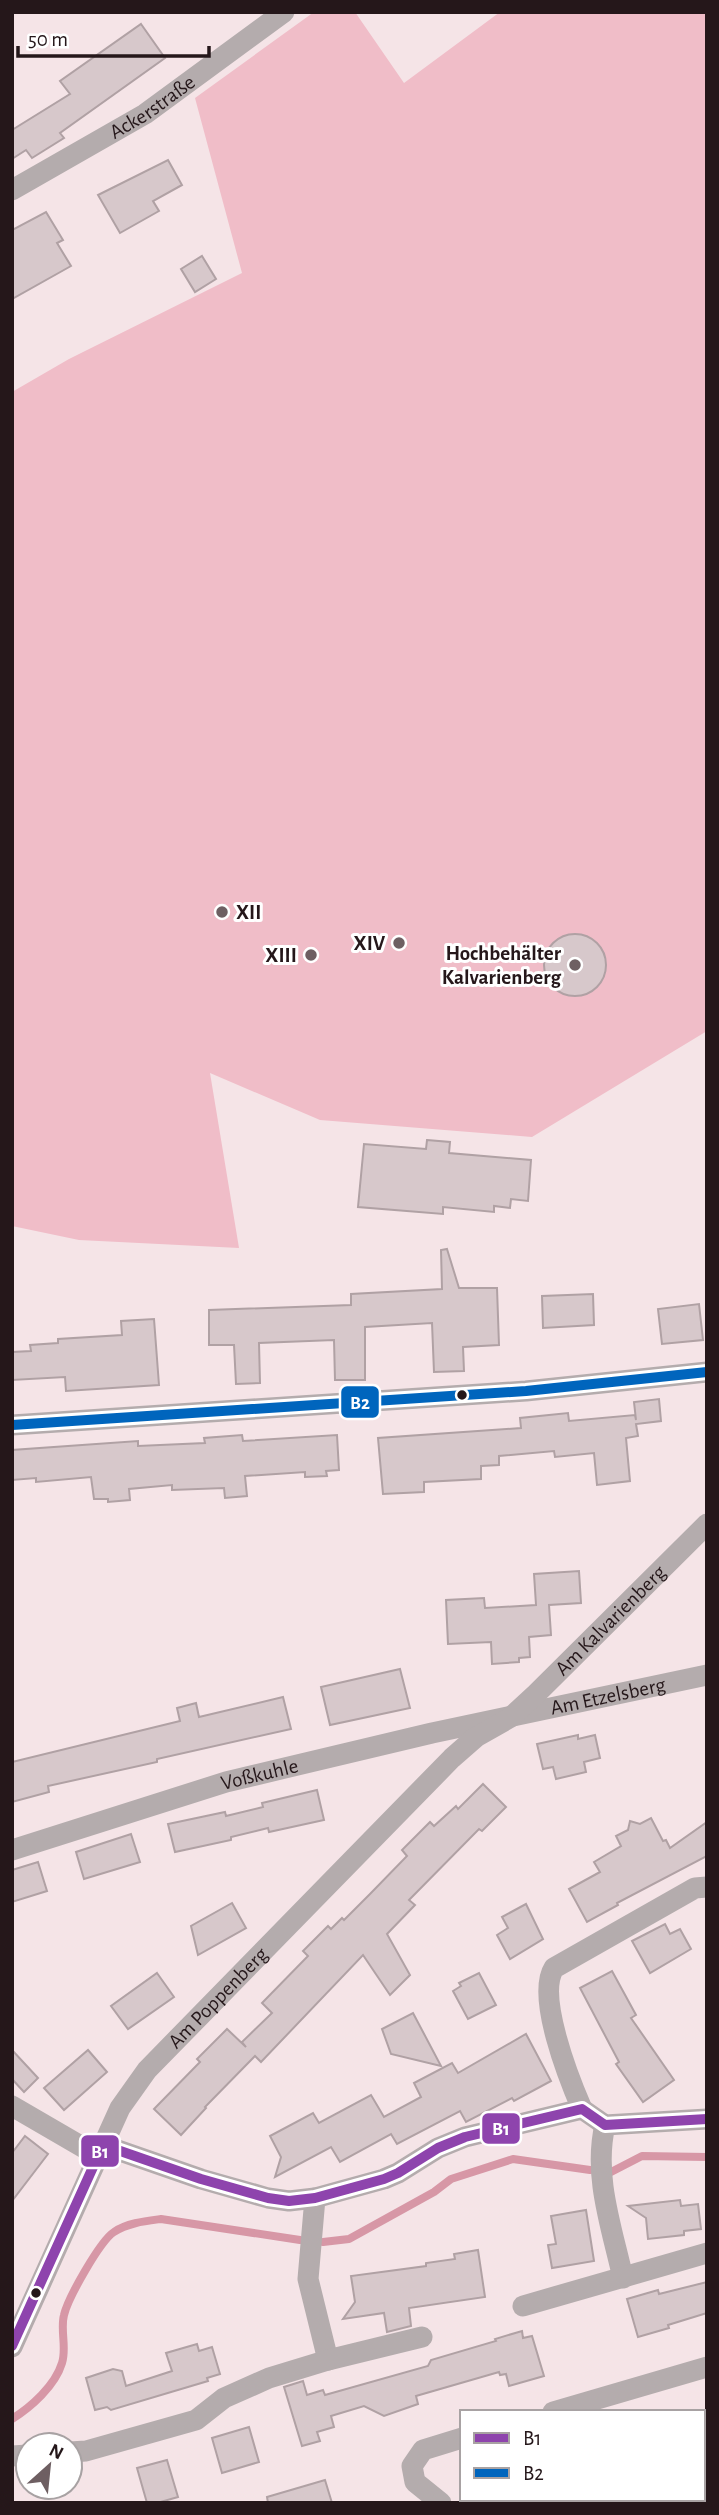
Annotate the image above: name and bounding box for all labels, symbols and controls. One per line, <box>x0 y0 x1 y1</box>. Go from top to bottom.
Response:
scale bar <box>18 14 208 58</box>
text: 50 m <box>28 29 68 50</box>
street label: Ackerstraße <box>106 71 199 142</box>
place label: XII <box>236 902 261 923</box>
marker: XII <box>214 904 230 920</box>
place label: XIV <box>354 933 386 954</box>
marker: XIV <box>391 935 407 951</box>
place label: Hochbehälter Kalvarienberg <box>442 943 562 988</box>
place label: XIII <box>265 945 297 966</box>
marker: XIII <box>303 947 319 963</box>
marker: Hochbehälter Kalvarienberg <box>567 957 583 973</box>
line badge: B2 <box>340 1385 380 1419</box>
unlabelled marker <box>455 1388 469 1402</box>
text: B2 <box>350 1394 370 1413</box>
street label: Am Kalvarienberg <box>551 1561 670 1679</box>
street label: Am Etzelsberg <box>548 1673 668 1718</box>
street label: Voßkuhle <box>219 1755 300 1793</box>
street label: Am Poppenberg <box>164 1943 272 2052</box>
line badge: B1 <box>481 2112 521 2145</box>
text: B1 <box>492 2120 510 2139</box>
line badge: B1 <box>80 2134 120 2168</box>
text: B1 <box>91 2143 109 2162</box>
unlabelled marker <box>29 2286 43 2300</box>
legend <box>460 2410 705 2501</box>
text: B1 <box>523 2428 542 2449</box>
north arrow <box>14 2431 84 2501</box>
text: N <box>46 2441 66 2464</box>
text: B2 <box>523 2463 544 2484</box>

